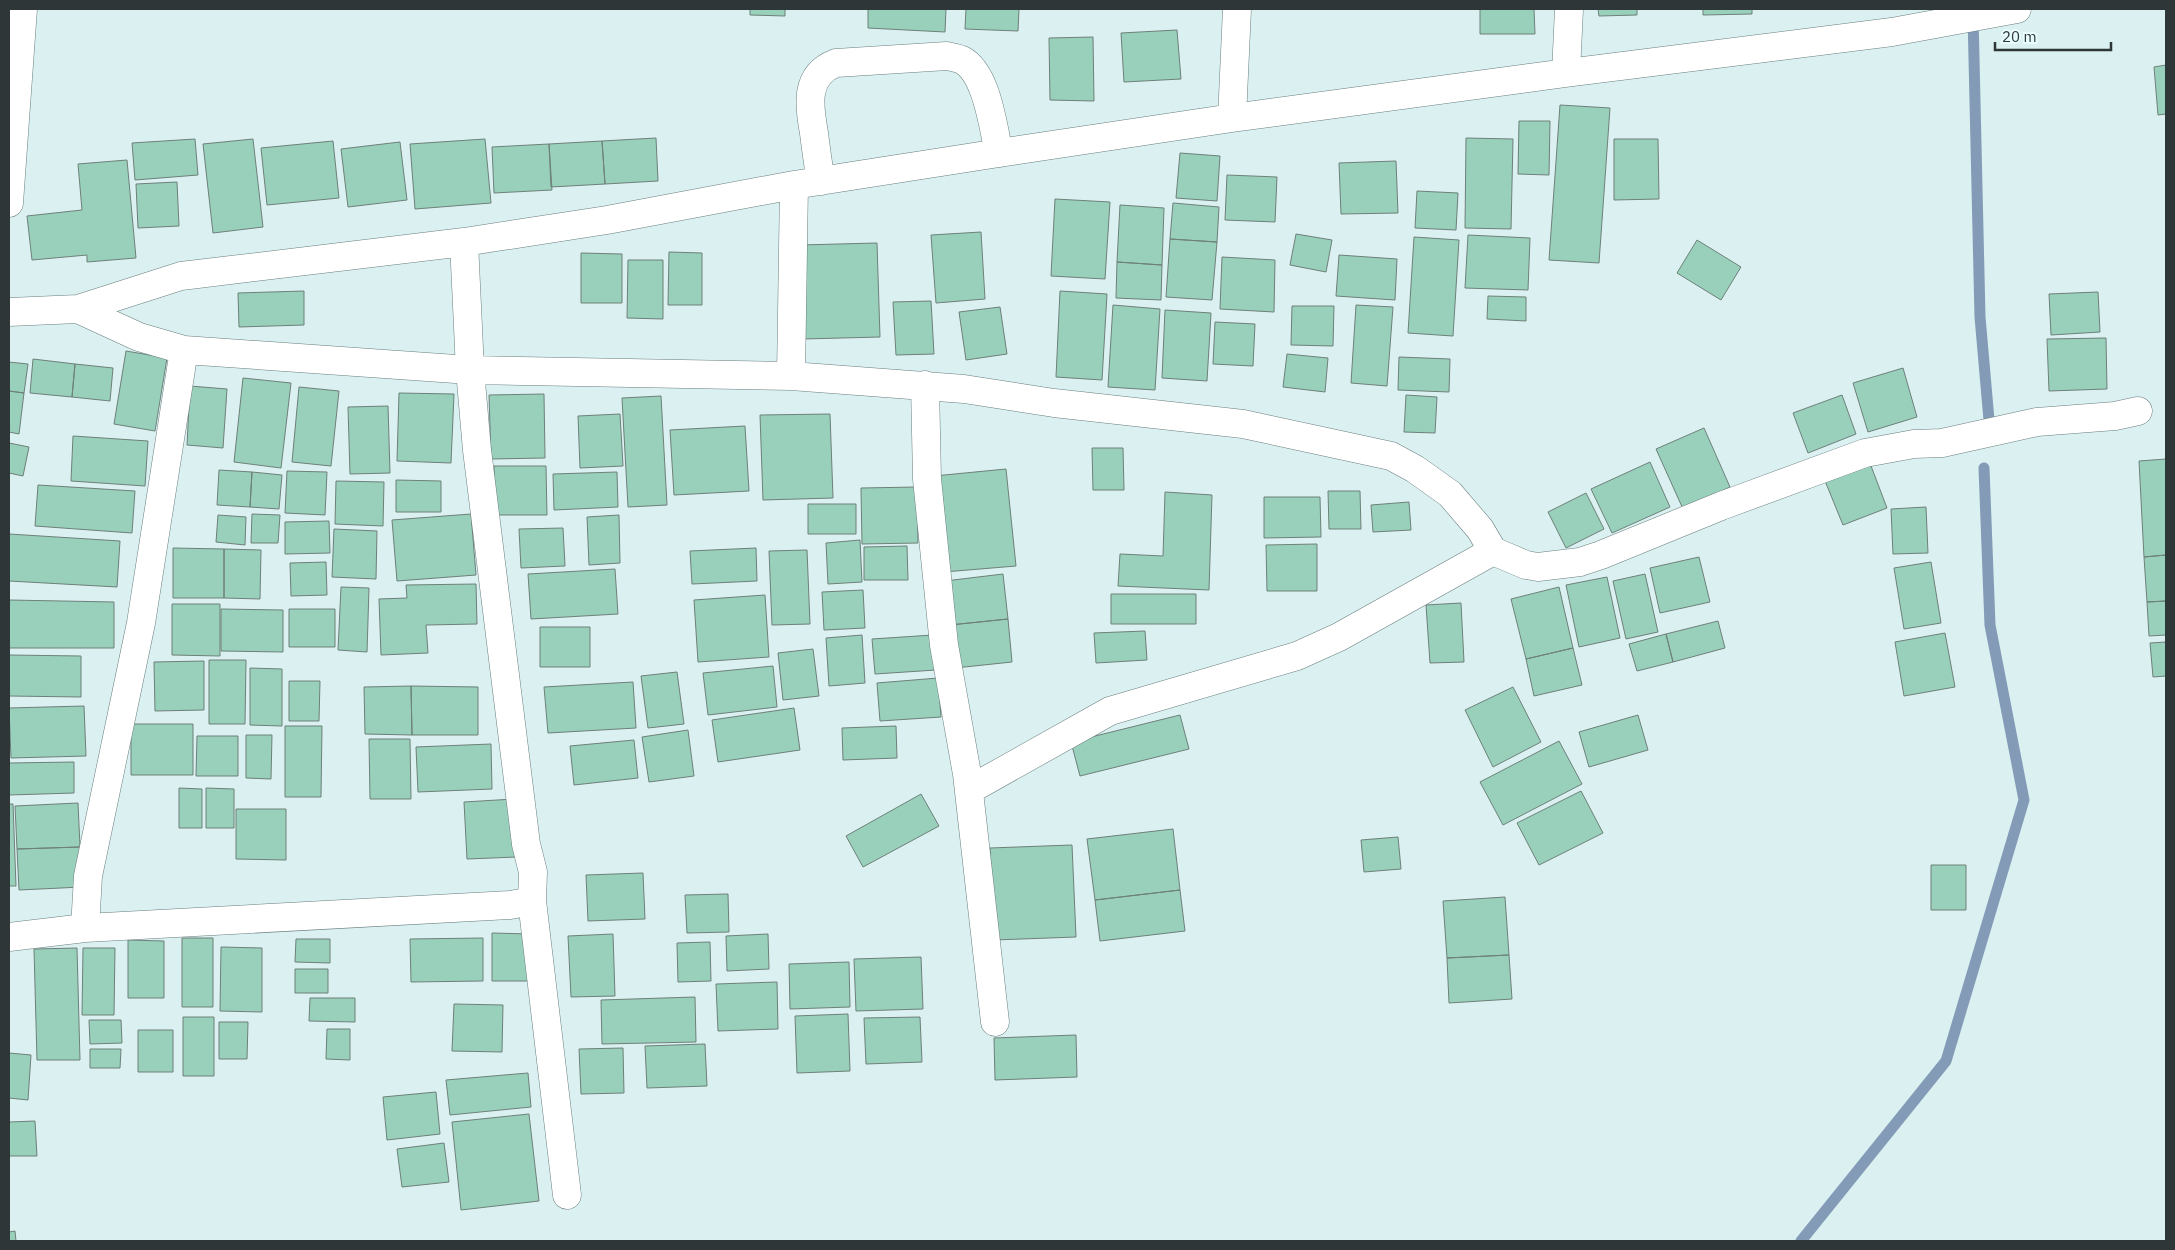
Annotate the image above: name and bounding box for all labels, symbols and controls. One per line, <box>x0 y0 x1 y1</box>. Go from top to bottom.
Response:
scale bar <box>1995 20 2111 52</box>
text: 20 m <box>2002 27 2037 46</box>

